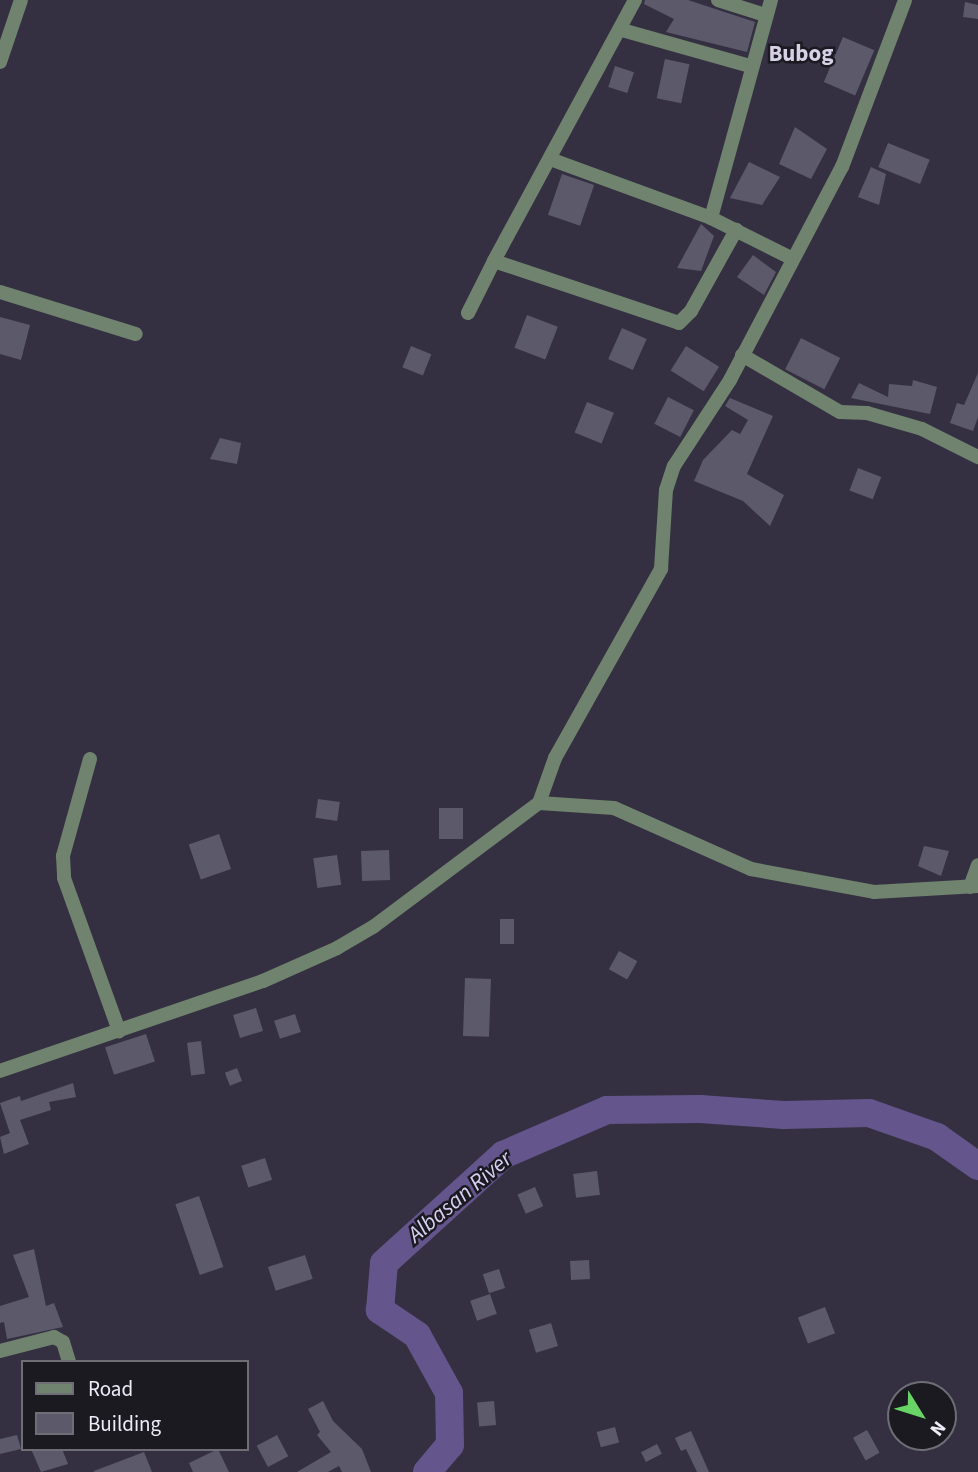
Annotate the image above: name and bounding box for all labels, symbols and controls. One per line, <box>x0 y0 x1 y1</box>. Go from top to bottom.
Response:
district label: Bubog <box>768 40 834 68</box>
water label: Albasan River <box>402 1145 518 1249</box>
legend <box>21 1360 248 1451</box>
text: Road <box>88 1374 133 1404</box>
north arrow <box>887 1381 957 1451</box>
text: Building <box>88 1409 161 1439</box>
text: N <box>923 1415 952 1441</box>

